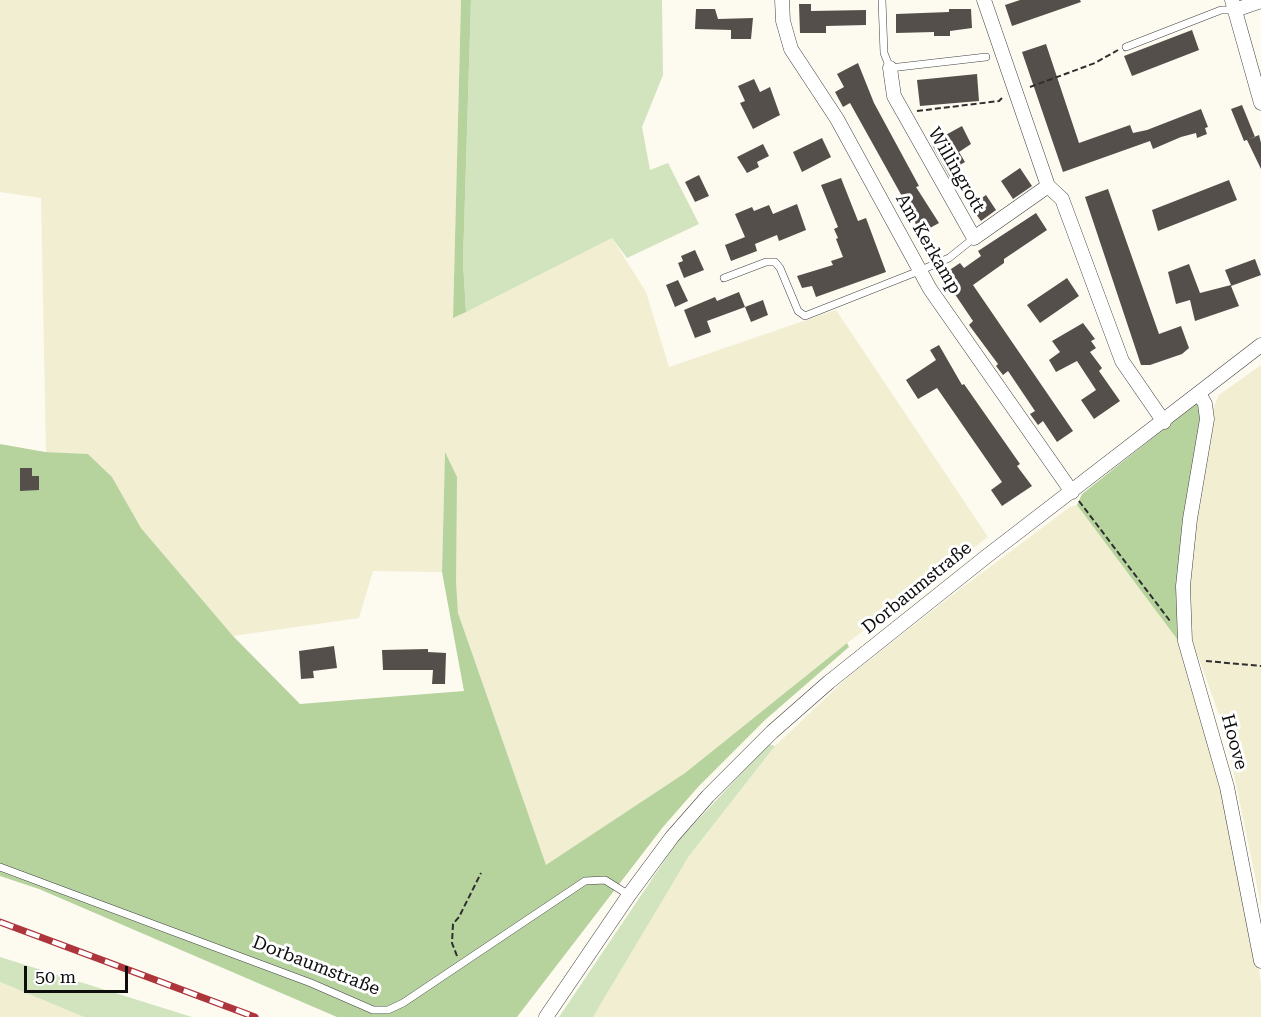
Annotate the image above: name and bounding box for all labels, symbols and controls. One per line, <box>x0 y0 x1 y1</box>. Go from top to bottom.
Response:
street label: Willingrott <box>923 124 989 216</box>
street label: Am Kerkamp <box>891 190 965 298</box>
street label: Dorbaumstraße <box>858 537 976 639</box>
street label: Hoove <box>1216 712 1252 772</box>
street label: Dorbaumstraße <box>249 932 383 1000</box>
scale bar <box>27 954 130 992</box>
text: 50 m <box>35 966 76 987</box>

